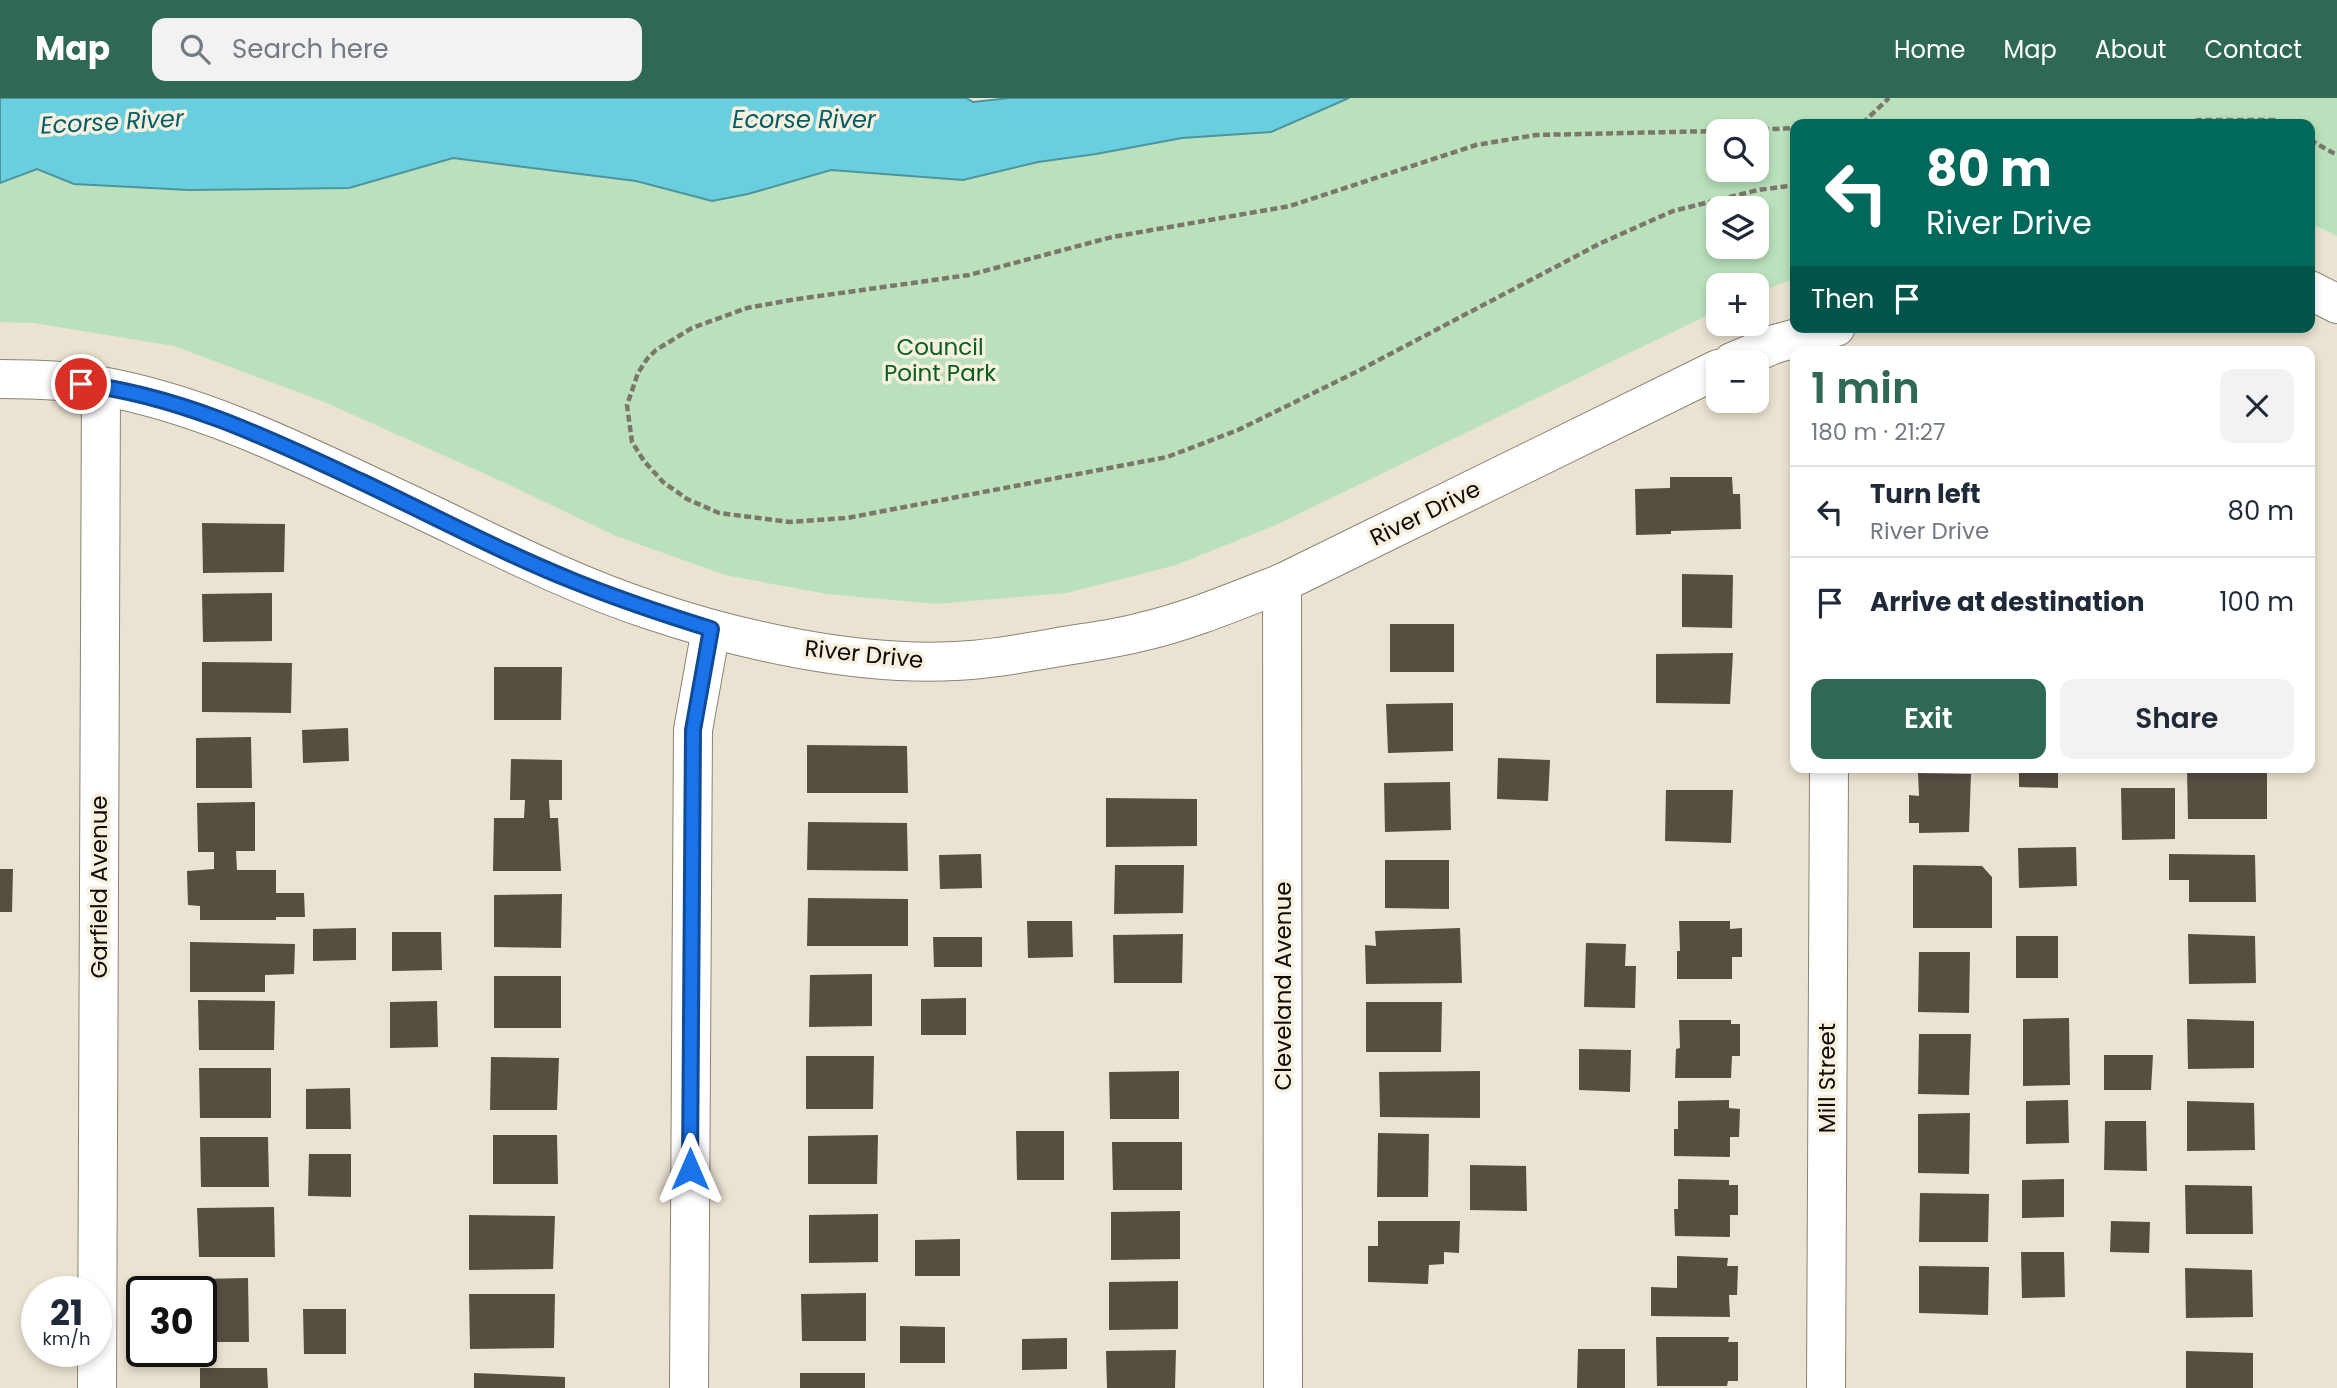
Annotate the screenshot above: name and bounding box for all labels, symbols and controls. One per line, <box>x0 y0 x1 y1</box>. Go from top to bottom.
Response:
search box <box>152 18 642 81</box>
text: Map <box>35 25 110 72</box>
icon: search <box>176 30 214 68</box>
text: Search here <box>232 31 389 67</box>
text: Home <box>1894 33 1966 66</box>
text: Map <box>2004 33 2057 66</box>
text: About <box>2095 33 2166 66</box>
text: Contact <box>2204 33 2302 66</box>
water label: Ecorse River <box>39 101 186 142</box>
water label: Ecorse River <box>732 103 877 136</box>
map controls <box>1706 119 1769 413</box>
button: search <box>1706 119 1769 182</box>
text: 80 m <box>1926 135 2052 203</box>
icon: left <box>1811 147 1902 238</box>
button: layers <box>1706 196 1769 259</box>
text: River Drive <box>1926 200 2092 245</box>
button: + <box>1706 273 1769 336</box>
icon: arrive <box>1888 280 1926 318</box>
text: Then <box>1811 281 1874 317</box>
park label: Council Point Park <box>884 331 996 389</box>
button: − <box>1706 350 1769 413</box>
pin <box>51 354 111 414</box>
text: 1 min <box>1811 359 1920 418</box>
icon: arrive <box>62 365 100 403</box>
button: close <box>2220 369 2294 443</box>
text: 180 m · 21:27 <box>1811 416 1946 448</box>
street label: River Drive <box>1364 472 1486 554</box>
text: Turn left <box>1870 476 1981 512</box>
icon: left <box>1811 493 1849 531</box>
text: 80 m <box>2228 493 2294 529</box>
text: River Drive <box>1870 515 1989 547</box>
icon: arrive <box>1811 584 1849 622</box>
text: Arrive at destination <box>1870 584 2145 620</box>
text: 100 m <box>2219 584 2294 620</box>
street label: River Drive <box>803 632 925 676</box>
button: Exit <box>1811 679 2046 759</box>
button: Share <box>2060 679 2294 759</box>
street label: Garfield Avenue <box>83 795 115 979</box>
street label: Cleveland Avenue <box>1267 882 1299 1090</box>
street label: Mill Street <box>1811 1023 1843 1133</box>
position arrow <box>653 1132 727 1206</box>
speed limit sign: 30 <box>126 1276 217 1367</box>
text: 21 <box>50 1288 83 1337</box>
text: km/h <box>43 1326 90 1351</box>

